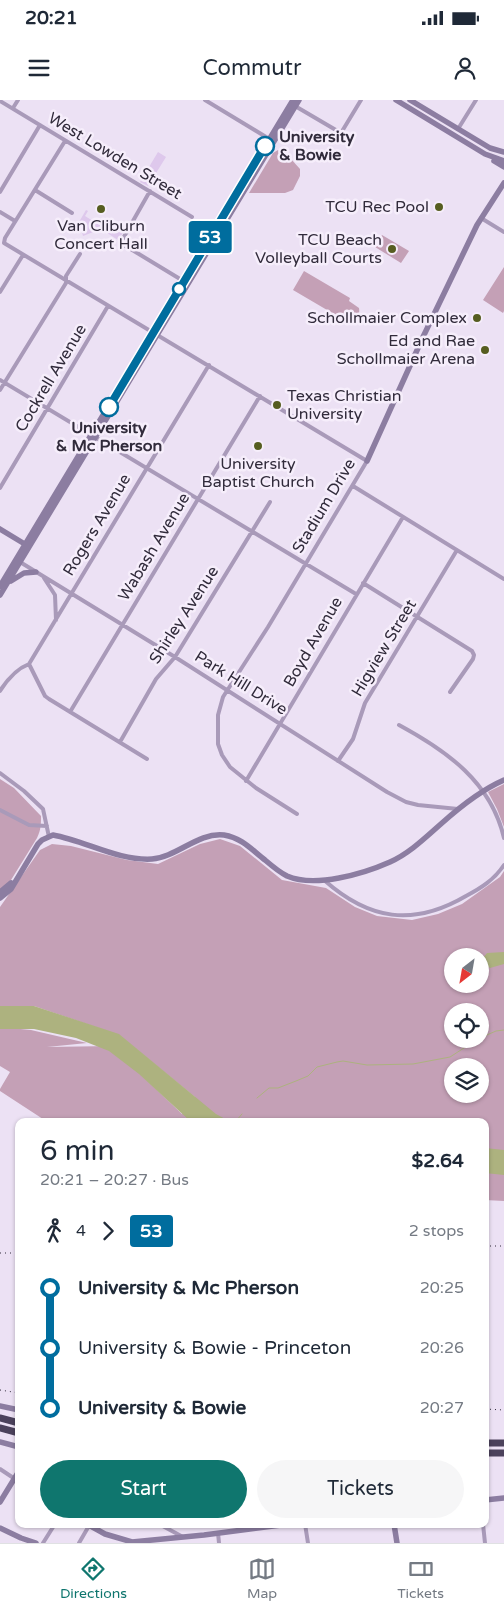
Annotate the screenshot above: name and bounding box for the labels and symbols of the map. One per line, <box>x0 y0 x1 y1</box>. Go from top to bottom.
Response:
street label: West Lowden Street <box>44 108 186 204</box>
place label: University & Bowie <box>279 127 355 165</box>
marker: University & Bowie <box>255 136 275 156</box>
place label: TCU Rec Pool <box>325 197 429 217</box>
marker: TCU Rec Pool <box>433 201 445 213</box>
marker: Van Cliburn Concert Hall <box>95 203 107 215</box>
place label: Van Cliburn Concert Hall <box>54 216 148 254</box>
line badge: 53 <box>188 221 232 253</box>
place label: TCU Beach Volleyball Courts <box>255 230 382 268</box>
marker: TCU Beach Volleyball Courts <box>386 243 398 255</box>
unlabelled marker <box>172 282 186 296</box>
place label: Schollmaier Complex <box>307 308 467 328</box>
marker: Schollmaier Complex <box>471 312 483 324</box>
street label: Cockrell Avenue <box>11 320 91 436</box>
place label: Ed and Rae Schollmaier Arena <box>337 331 475 369</box>
marker: Ed and Rae Schollmaier Arena <box>479 344 491 356</box>
place label: Texas Christian University <box>287 386 402 424</box>
marker: University & Mc Pherson <box>99 397 119 417</box>
marker: Texas Christian University <box>271 399 283 411</box>
place label: University & Mc Pherson <box>56 418 162 456</box>
marker: University Baptist Church <box>252 440 264 452</box>
place label: University Baptist Church <box>202 454 314 492</box>
street label: Stadium Drive <box>288 455 360 557</box>
street label: Rogers Avenue <box>59 470 135 580</box>
street label: Wabash Avenue <box>114 489 194 605</box>
street label: Shirley Avenue <box>145 562 223 668</box>
street label: Boyd Avenue <box>279 593 347 691</box>
street label: Higview Street <box>347 596 421 700</box>
street label: Park Hill Drive <box>191 646 291 720</box>
north arrow <box>444 948 489 992</box>

